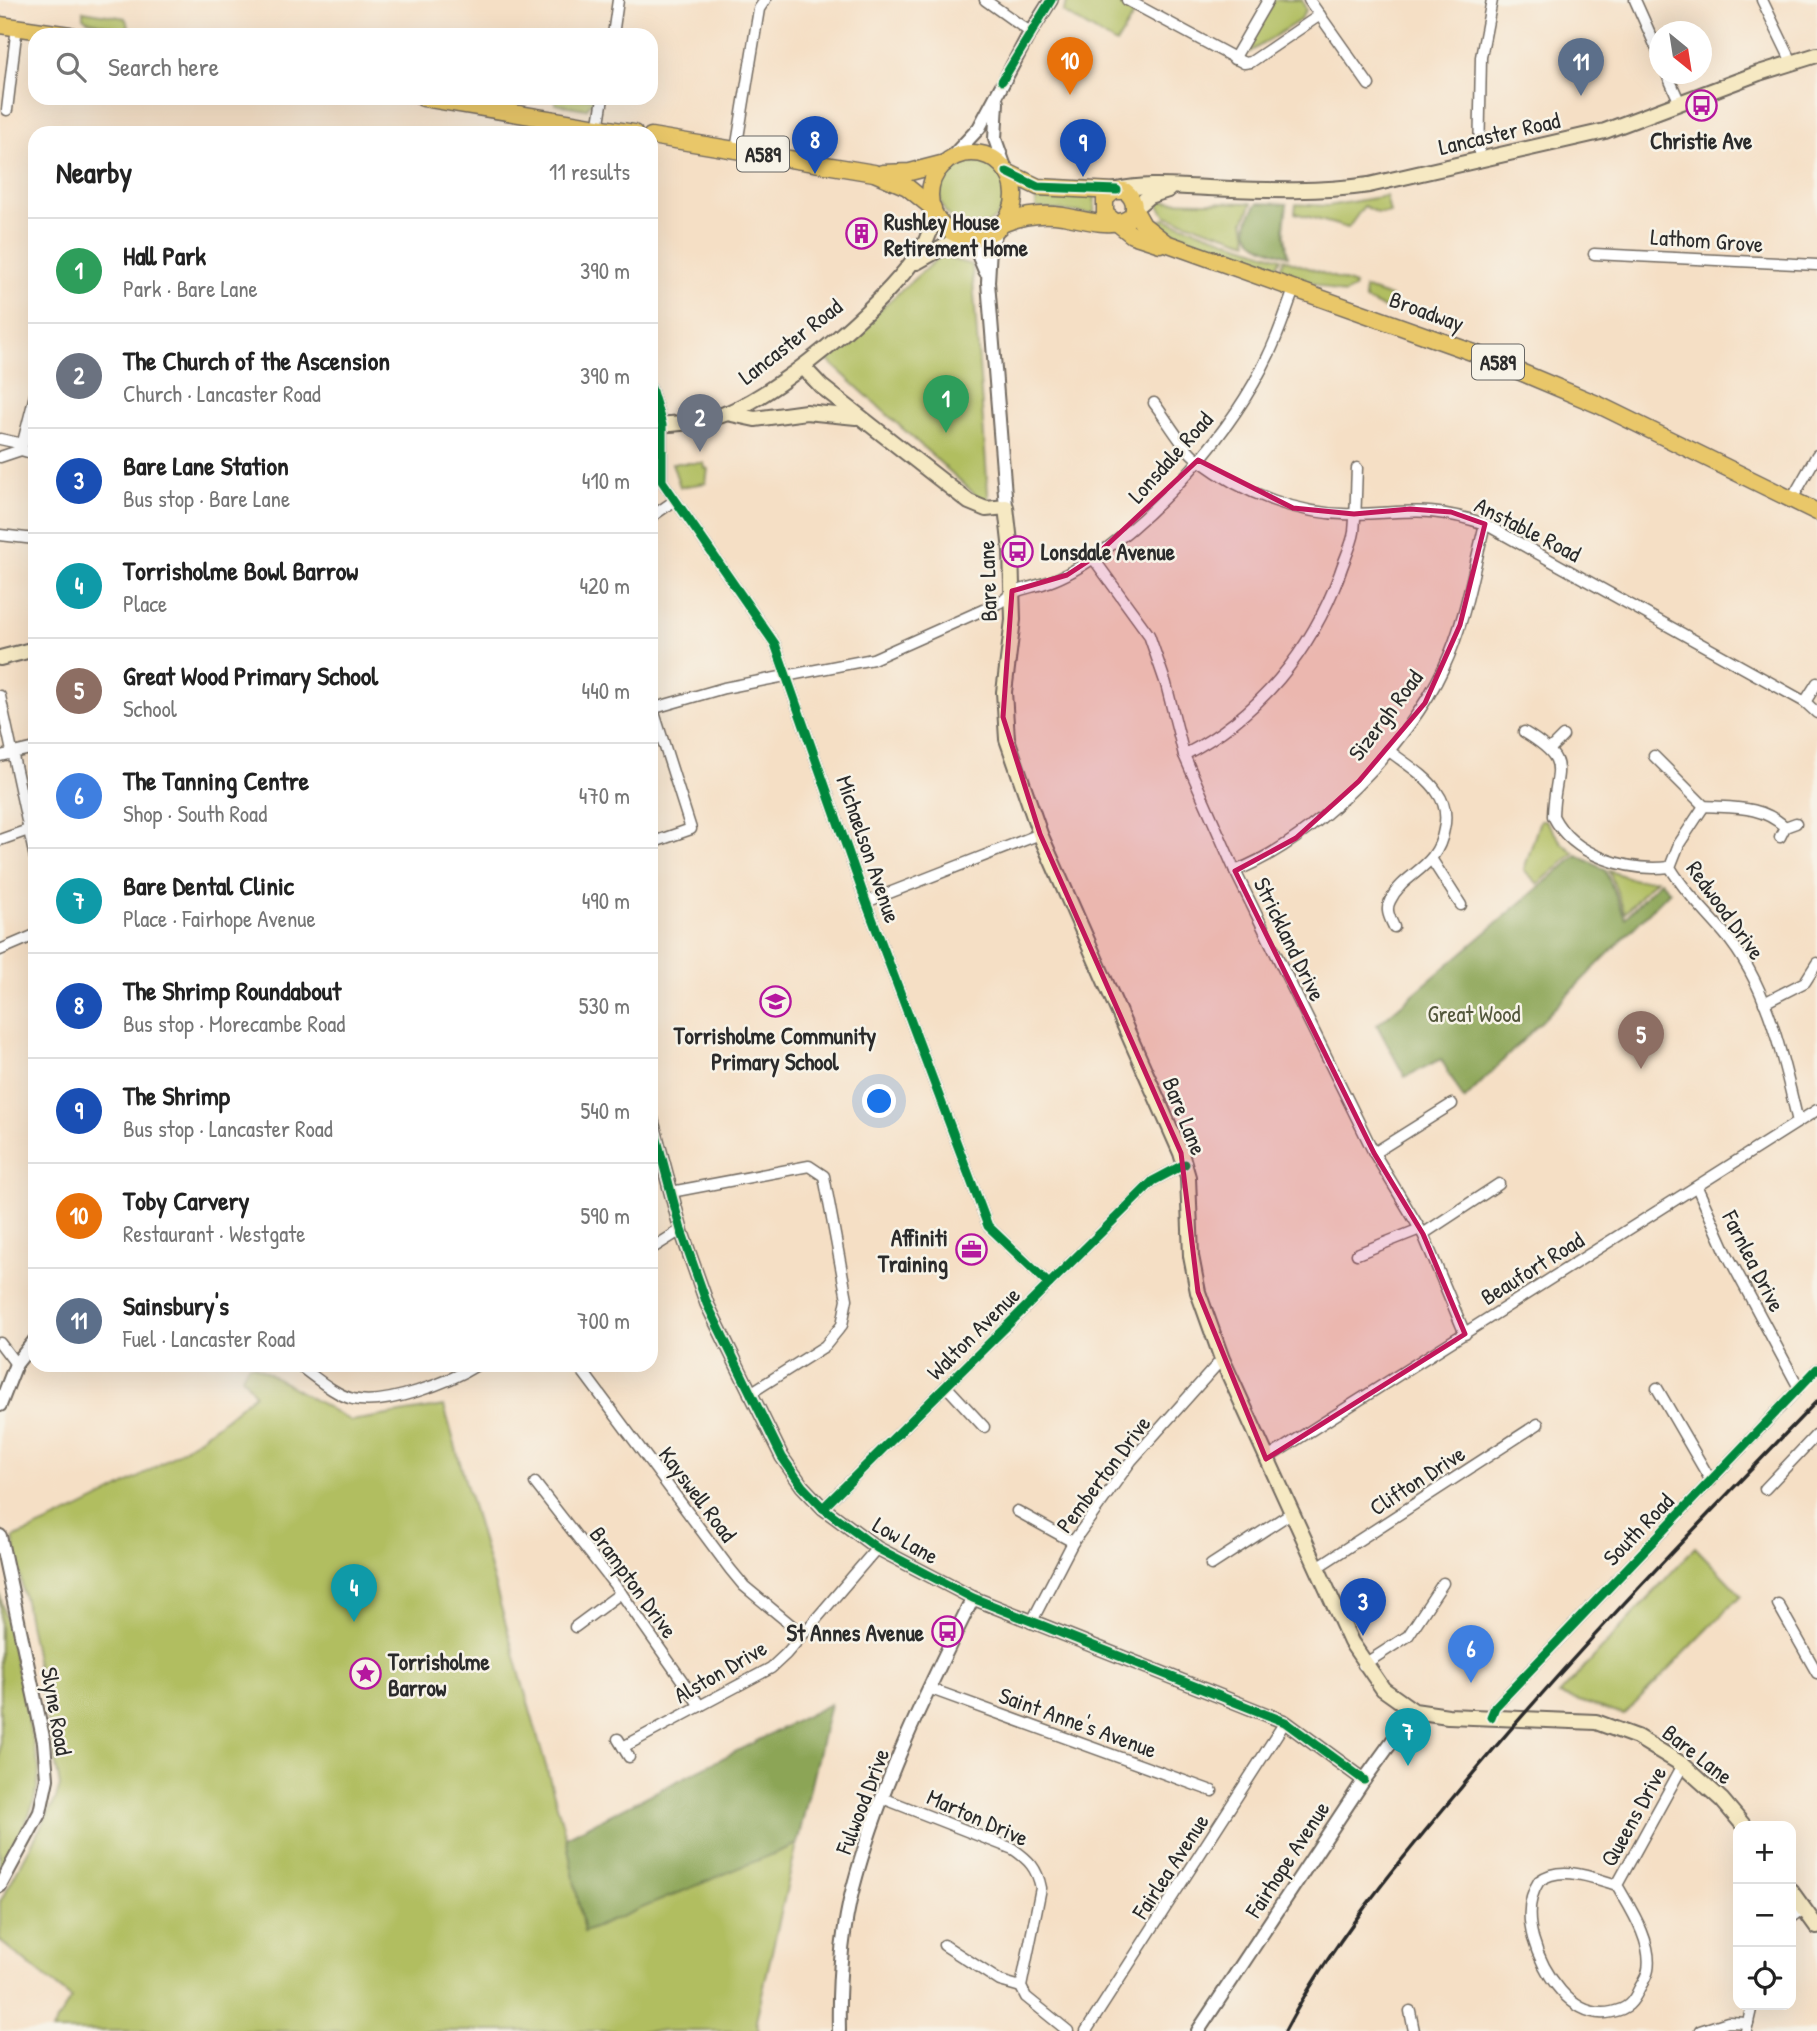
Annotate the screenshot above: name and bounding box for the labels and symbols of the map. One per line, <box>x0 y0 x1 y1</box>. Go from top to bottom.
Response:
north arrow <box>1649 21 1712 84</box>
pin: 10 <box>1047 37 1093 95</box>
pin: 11 <box>1558 38 1604 96</box>
bus stop icon: Christie Ave <box>1684 89 1718 123</box>
street label: Lancaster Road <box>1435 104 1563 162</box>
pin: 8 <box>792 116 838 174</box>
pin: 9 <box>1060 119 1106 177</box>
place label: Christie Ave <box>1650 125 1753 156</box>
road number: A589 <box>737 136 789 172</box>
place label: Rushley House Retirement Home <box>884 206 1029 263</box>
building icon: Rushley House Retirement Home <box>844 217 878 251</box>
street label: Lathom Grove <box>1650 221 1764 259</box>
street label: Broadway <box>1385 283 1469 339</box>
street label: Lancaster Road <box>732 291 848 391</box>
road number: A589 <box>1472 344 1524 380</box>
pin: 1 <box>923 375 969 433</box>
pin: 2 <box>677 394 723 452</box>
street label: Lonsdale Road <box>1121 405 1219 509</box>
street label: Anstable Road <box>1470 489 1586 569</box>
bus stop icon: Lonsdale Avenue <box>1001 534 1035 568</box>
place label: Lonsdale Avenue <box>1041 536 1176 567</box>
street label: Bare Lane <box>970 540 1004 622</box>
street label: Sizergh Road <box>1341 663 1429 767</box>
street label: Michaelson Avenue <box>829 771 909 927</box>
street label: Redwood Drive <box>1680 854 1772 966</box>
street label: Strickland Drive <box>1247 872 1333 1006</box>
school or university icon: Torrisholme Community Primary School <box>758 984 792 1018</box>
park label: Great Wood <box>1428 998 1520 1029</box>
pin: 5 <box>1618 1011 1664 1069</box>
place label: Torrisholme Community Primary School <box>673 1020 876 1078</box>
street label: Bare Lane <box>1155 1073 1215 1159</box>
your location <box>862 1084 896 1118</box>
street label: Farnlea Drive <box>1715 1204 1793 1317</box>
place label: Affiniti Training <box>877 1222 948 1280</box>
street label: Beaufort Road <box>1474 1224 1590 1312</box>
office icon: Affiniti Training <box>954 1233 988 1267</box>
street label: Walton Avenue <box>919 1279 1027 1387</box>
street label: Pemberton Drive <box>1049 1409 1157 1539</box>
street label: Clifton Drive <box>1363 1438 1471 1522</box>
street label: Kayswell Road <box>652 1440 744 1548</box>
street label: South Road <box>1596 1486 1680 1572</box>
street label: Low Lane <box>868 1509 944 1571</box>
street label: Brampton Drive <box>583 1520 685 1644</box>
pin: 4 <box>331 1564 377 1622</box>
pin: 3 <box>1340 1578 1386 1636</box>
bus stop icon: St Annes Avenue <box>930 1615 964 1649</box>
place label: St Annes Avenue <box>787 1617 925 1648</box>
pin: 6 <box>1448 1625 1494 1683</box>
street label: Alston Drive <box>668 1632 772 1710</box>
place label: Torrisholme Barrow <box>387 1646 490 1703</box>
place icon: Torrisholme Barrow <box>348 1657 382 1691</box>
street label: Slyne Road <box>34 1665 80 1758</box>
street label: Saint Anne's Avenue <box>995 1679 1161 1765</box>
pin: 7 <box>1385 1708 1431 1766</box>
street label: Bare Lane <box>1656 1717 1740 1791</box>
street label: Fulwood Drive <box>827 1744 896 1859</box>
street label: Queens Drive <box>1593 1760 1673 1872</box>
street label: Marton Drive <box>922 1781 1034 1853</box>
street label: Fairhope Avenue <box>1237 1795 1336 1924</box>
street label: Fairlea Avenue <box>1124 1807 1216 1925</box>

